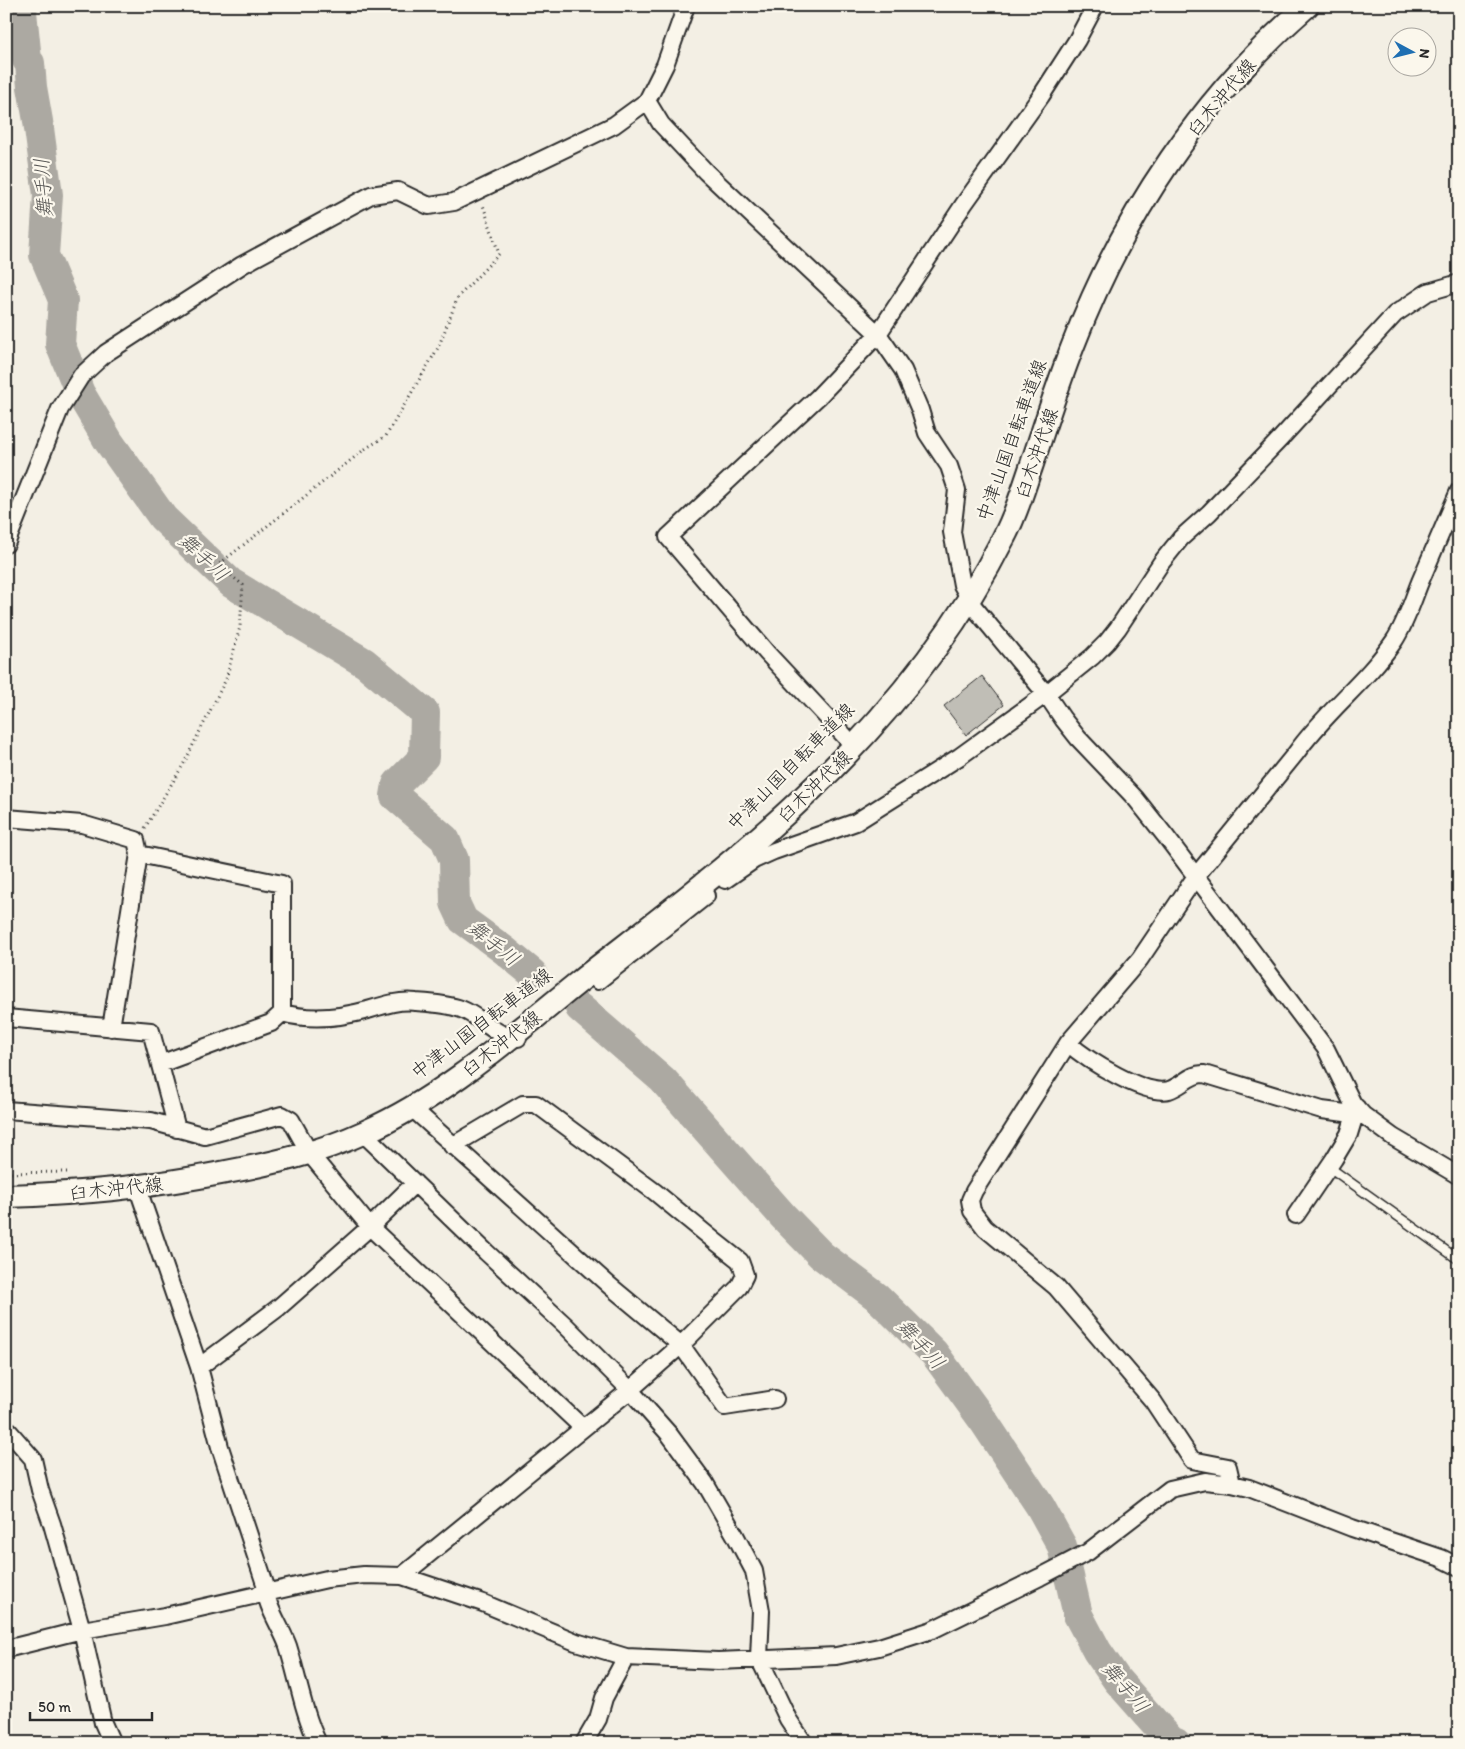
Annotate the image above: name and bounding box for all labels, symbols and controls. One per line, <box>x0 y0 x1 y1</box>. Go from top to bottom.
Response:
north arrow <box>1388 28 1438 78</box>
text: N <box>1415 48 1433 59</box>
street label: 臼木沖代線 <box>1182 54 1261 141</box>
water label: 舞手川 <box>29 157 57 219</box>
street label: 中津山国自転車道線 <box>971 356 1052 524</box>
street label: 臼木沖代線 <box>1010 404 1063 502</box>
water label: 舞手川 <box>174 528 234 586</box>
street label: 中津山国自転車道線 <box>722 698 859 835</box>
street label: 臼木沖代線 <box>772 745 857 828</box>
water label: 舞手川 <box>463 915 525 971</box>
street label: 中津山国自転車道線 <box>406 963 557 1084</box>
street label: 臼木沖代線 <box>457 1005 546 1082</box>
street label: 臼木沖代線 <box>68 1172 165 1205</box>
water label: 舞手川 <box>892 1314 950 1374</box>
water label: 舞手川 <box>1098 1656 1154 1718</box>
scale bar <box>30 1689 152 1721</box>
text: 50 m <box>38 1698 71 1716</box>

